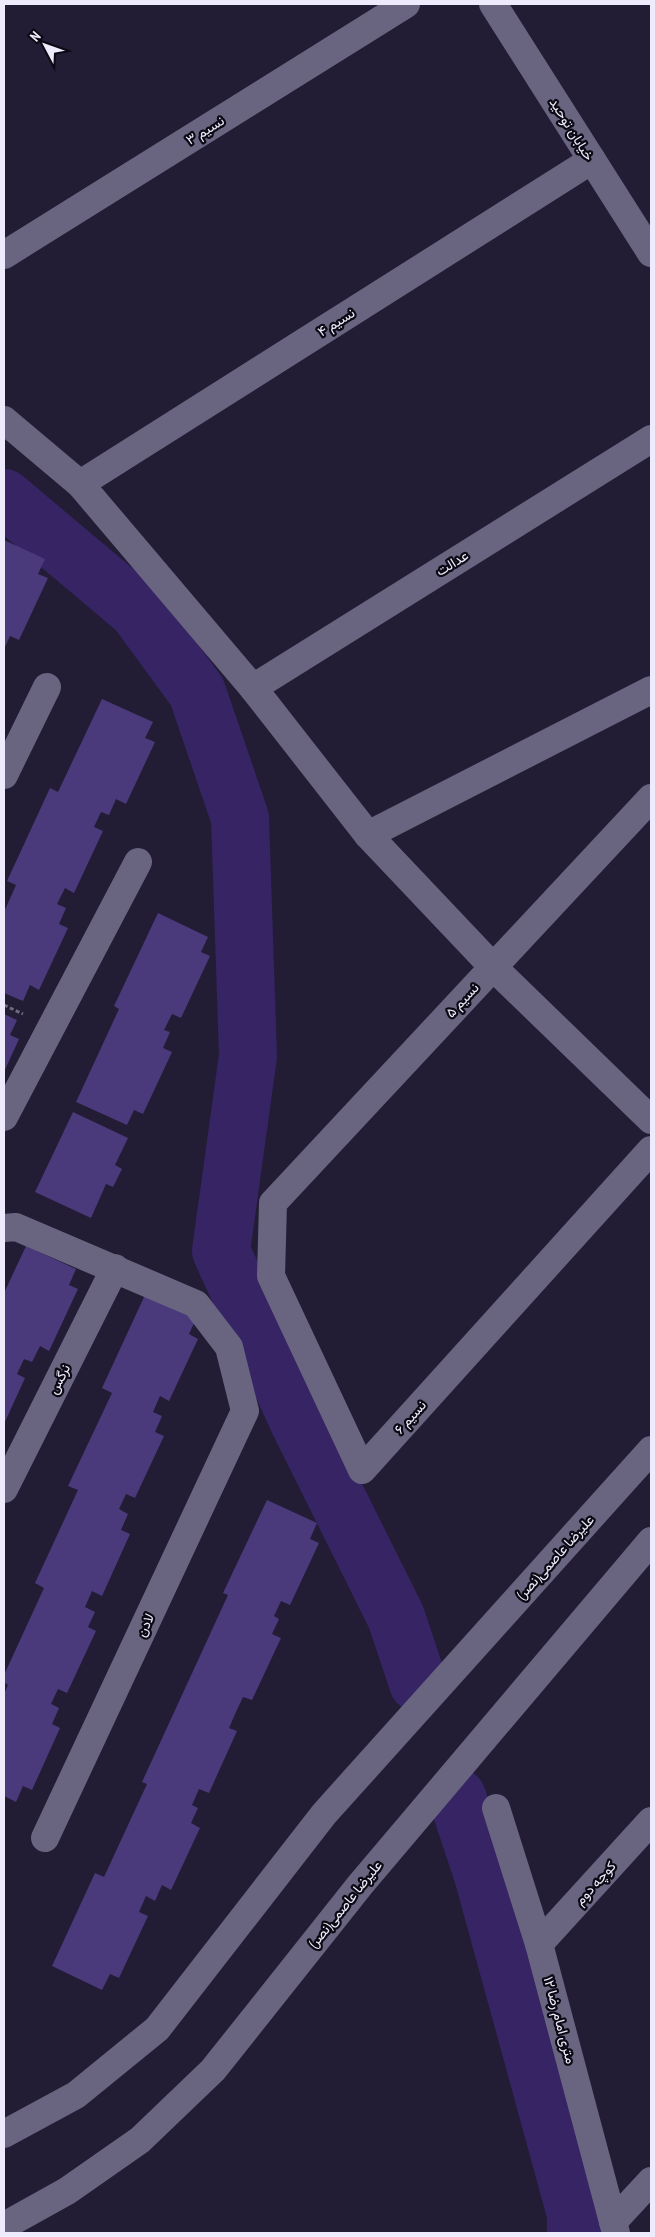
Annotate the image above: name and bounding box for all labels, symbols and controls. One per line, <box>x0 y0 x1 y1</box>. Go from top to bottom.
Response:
north arrow <box>20 20 70 70</box>
text: N <box>26 28 44 45</box>
street label: خیابان توحید <box>546 94 598 164</box>
street label: نسیم ۳ <box>182 111 228 149</box>
street label: نسیم ۴ <box>314 304 358 340</box>
street label: عدالت <box>432 546 472 580</box>
street label: نسیم ۵ <box>441 979 483 1021</box>
street label: نرگس <box>44 1361 74 1397</box>
street label: نسیم ۶ <box>390 1396 430 1438</box>
street label: علیرضا عاصمی(نصر) <box>512 1511 598 1603</box>
street label: لادن <box>132 1610 158 1640</box>
street label: علیرضا عاصمی(نصر) <box>304 1856 386 1952</box>
street label: کوچه دوم <box>570 1857 620 1909</box>
street label: ۱۲ متری امام رضا <box>540 1974 580 2066</box>

